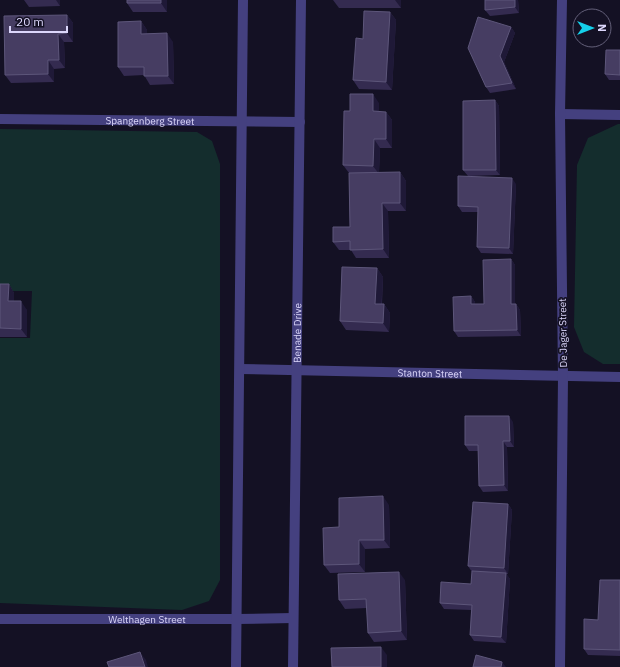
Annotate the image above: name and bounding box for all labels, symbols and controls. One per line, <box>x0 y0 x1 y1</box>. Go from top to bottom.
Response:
scale bar <box>10 8 67 34</box>
north arrow <box>572 8 612 48</box>
text: 20 m <box>16 14 44 29</box>
text: N <box>595 24 609 32</box>
street label: Spangenberg Street <box>105 114 195 127</box>
street label: De Jager Street <box>556 298 570 368</box>
street label: Benade Drive <box>290 302 304 363</box>
street label: Stanton Street <box>397 366 463 380</box>
street label: Welthagen Street <box>108 613 186 626</box>

